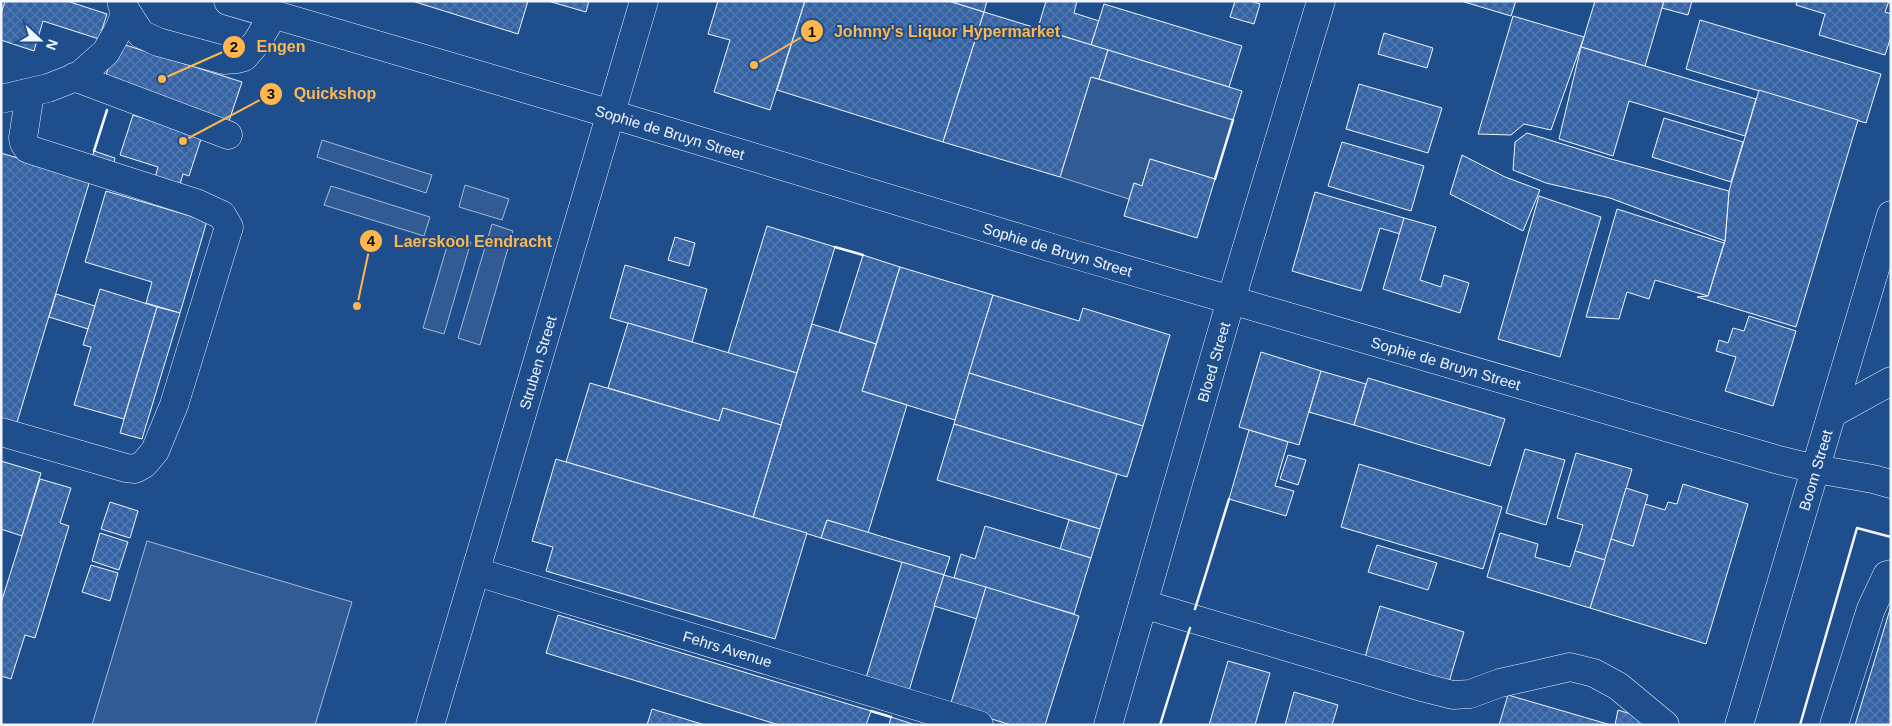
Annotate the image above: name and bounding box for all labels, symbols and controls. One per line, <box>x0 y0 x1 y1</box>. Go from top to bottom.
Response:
north arrow <box>15 15 65 65</box>
callout: Johnny's Liquor Hypermarket <box>799 16 1070 47</box>
text: 1 <box>808 23 816 40</box>
text: Johnny's Liquor Hypermarket <box>834 23 1061 40</box>
callout: Engen <box>222 31 316 62</box>
text: N <box>43 37 61 52</box>
text: 2 <box>230 38 238 55</box>
text: Engen <box>257 38 305 55</box>
callout: Quickshop <box>259 78 386 109</box>
text: 3 <box>267 85 275 102</box>
text: Quickshop <box>294 85 377 102</box>
street label: Sophie de Bruyn Street <box>593 101 748 163</box>
street label: Sophie de Bruyn Street <box>981 219 1135 280</box>
callout: Laerskool Eendracht <box>359 226 562 257</box>
text: 4 <box>367 232 376 249</box>
text: Laerskool Eendracht <box>394 233 553 250</box>
street label: Struben Street <box>515 313 559 411</box>
street label: Bloed Street <box>1193 319 1233 404</box>
street label: Sophie de Bruyn Street <box>1369 333 1524 393</box>
street label: Boom Street <box>1795 427 1835 512</box>
street label: Fehrs Avenue <box>681 627 774 670</box>

